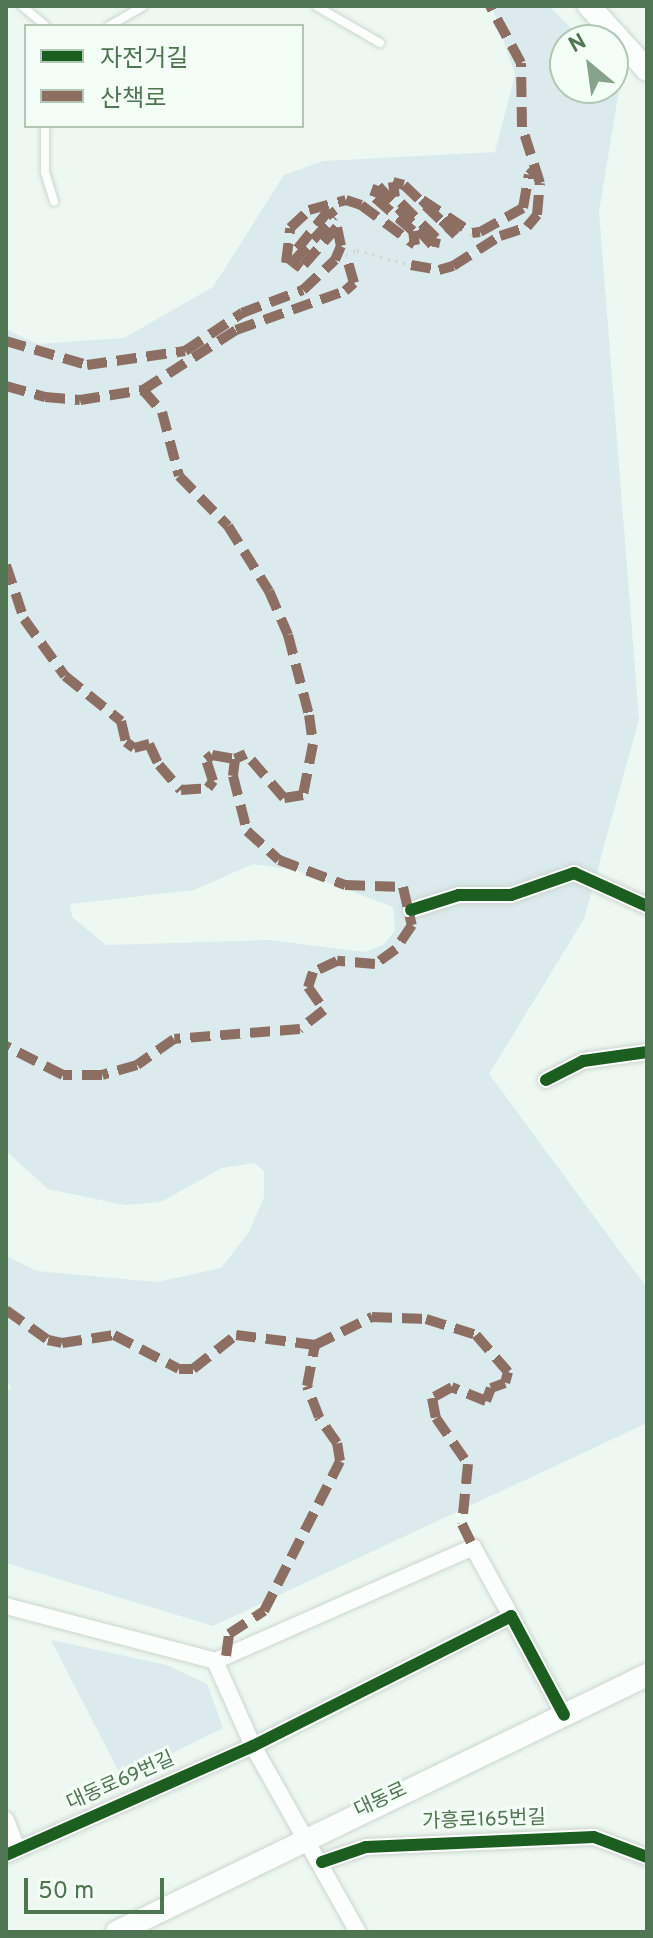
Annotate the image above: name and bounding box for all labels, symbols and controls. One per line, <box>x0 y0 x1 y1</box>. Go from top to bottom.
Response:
legend <box>24 24 304 128</box>
north arrow <box>549 24 629 104</box>
text: N <box>565 29 592 60</box>
text: 자전거길 <box>100 45 188 75</box>
text: 산책로 <box>100 85 166 115</box>
street label: 대동로69번길 <box>64 1748 178 1816</box>
street label: 대동로 <box>351 1778 411 1824</box>
street label: 가흥로165번길 <box>422 1807 546 1835</box>
scale bar <box>28 1862 168 1912</box>
text: 50 m <box>38 1877 94 1907</box>

